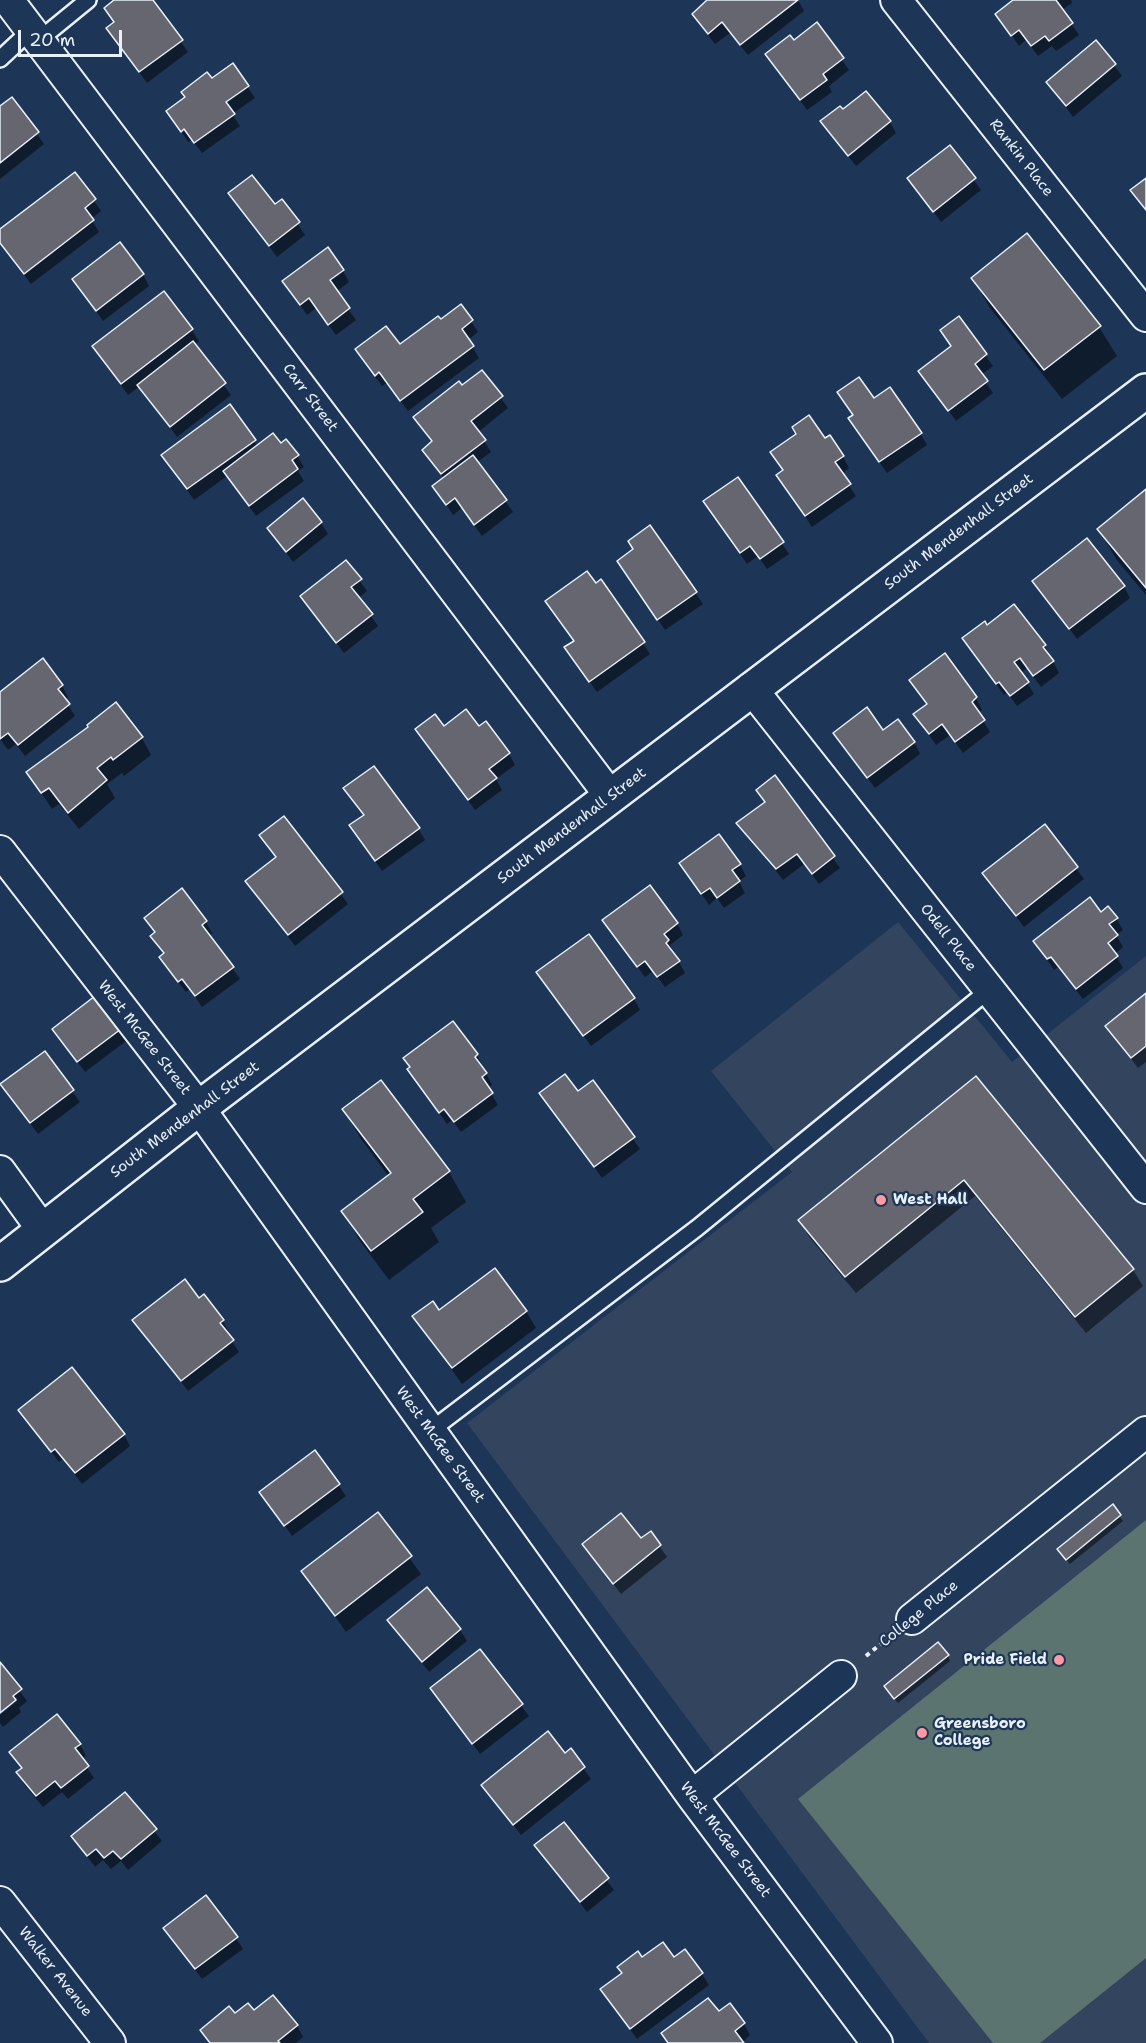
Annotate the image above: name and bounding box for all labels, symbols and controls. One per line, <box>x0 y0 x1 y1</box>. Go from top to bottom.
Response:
scale bar <box>21 18 124 56</box>
text: 20 m <box>29 28 75 52</box>
street label: Rankin Place <box>985 116 1057 200</box>
street label: Carr Street <box>278 360 342 436</box>
street label: South Mendenhall Street <box>881 470 1037 594</box>
street label: South Mendenhall Street <box>494 764 650 888</box>
street label: Odell Place <box>916 901 980 975</box>
street label: West McGee Street <box>94 977 194 1099</box>
street label: South Mendenhall Street <box>107 1058 263 1182</box>
place label: West Hall <box>893 1191 968 1209</box>
marker: West Hall <box>874 1193 888 1207</box>
street label: West McGee Street <box>392 1383 488 1507</box>
street label: College Place <box>876 1577 962 1651</box>
place label: Pride Field <box>963 1651 1047 1669</box>
marker: Pride Field <box>1052 1653 1066 1667</box>
place label: Greensboro College <box>934 1715 1026 1750</box>
marker: Greensboro College <box>915 1726 929 1740</box>
street label: West McGee Street <box>676 1779 774 1901</box>
street label: Walker Avenue <box>14 1924 96 2020</box>

